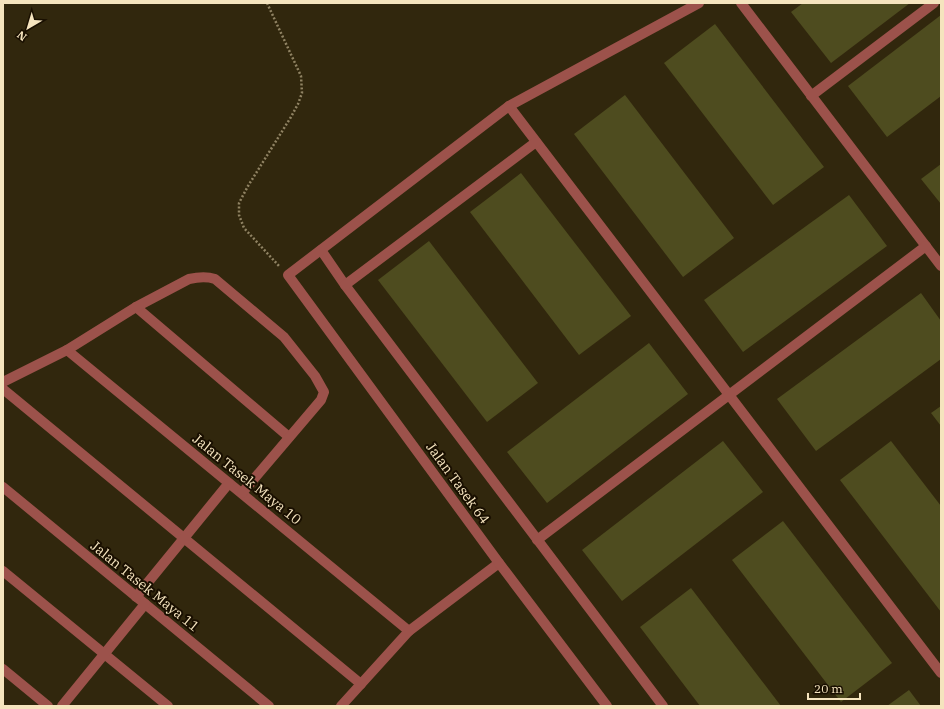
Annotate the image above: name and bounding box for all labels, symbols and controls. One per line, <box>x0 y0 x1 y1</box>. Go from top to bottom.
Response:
north arrow <box>8 8 48 48</box>
text: N <box>14 28 30 44</box>
street label: Jalan Tasek Maya 10 <box>189 430 305 528</box>
street label: Jalan Tasek 64 <box>422 439 494 527</box>
street label: Jalan Tasek Maya 11 <box>87 537 203 635</box>
scale bar <box>808 675 860 701</box>
text: 20 m <box>814 681 843 696</box>

